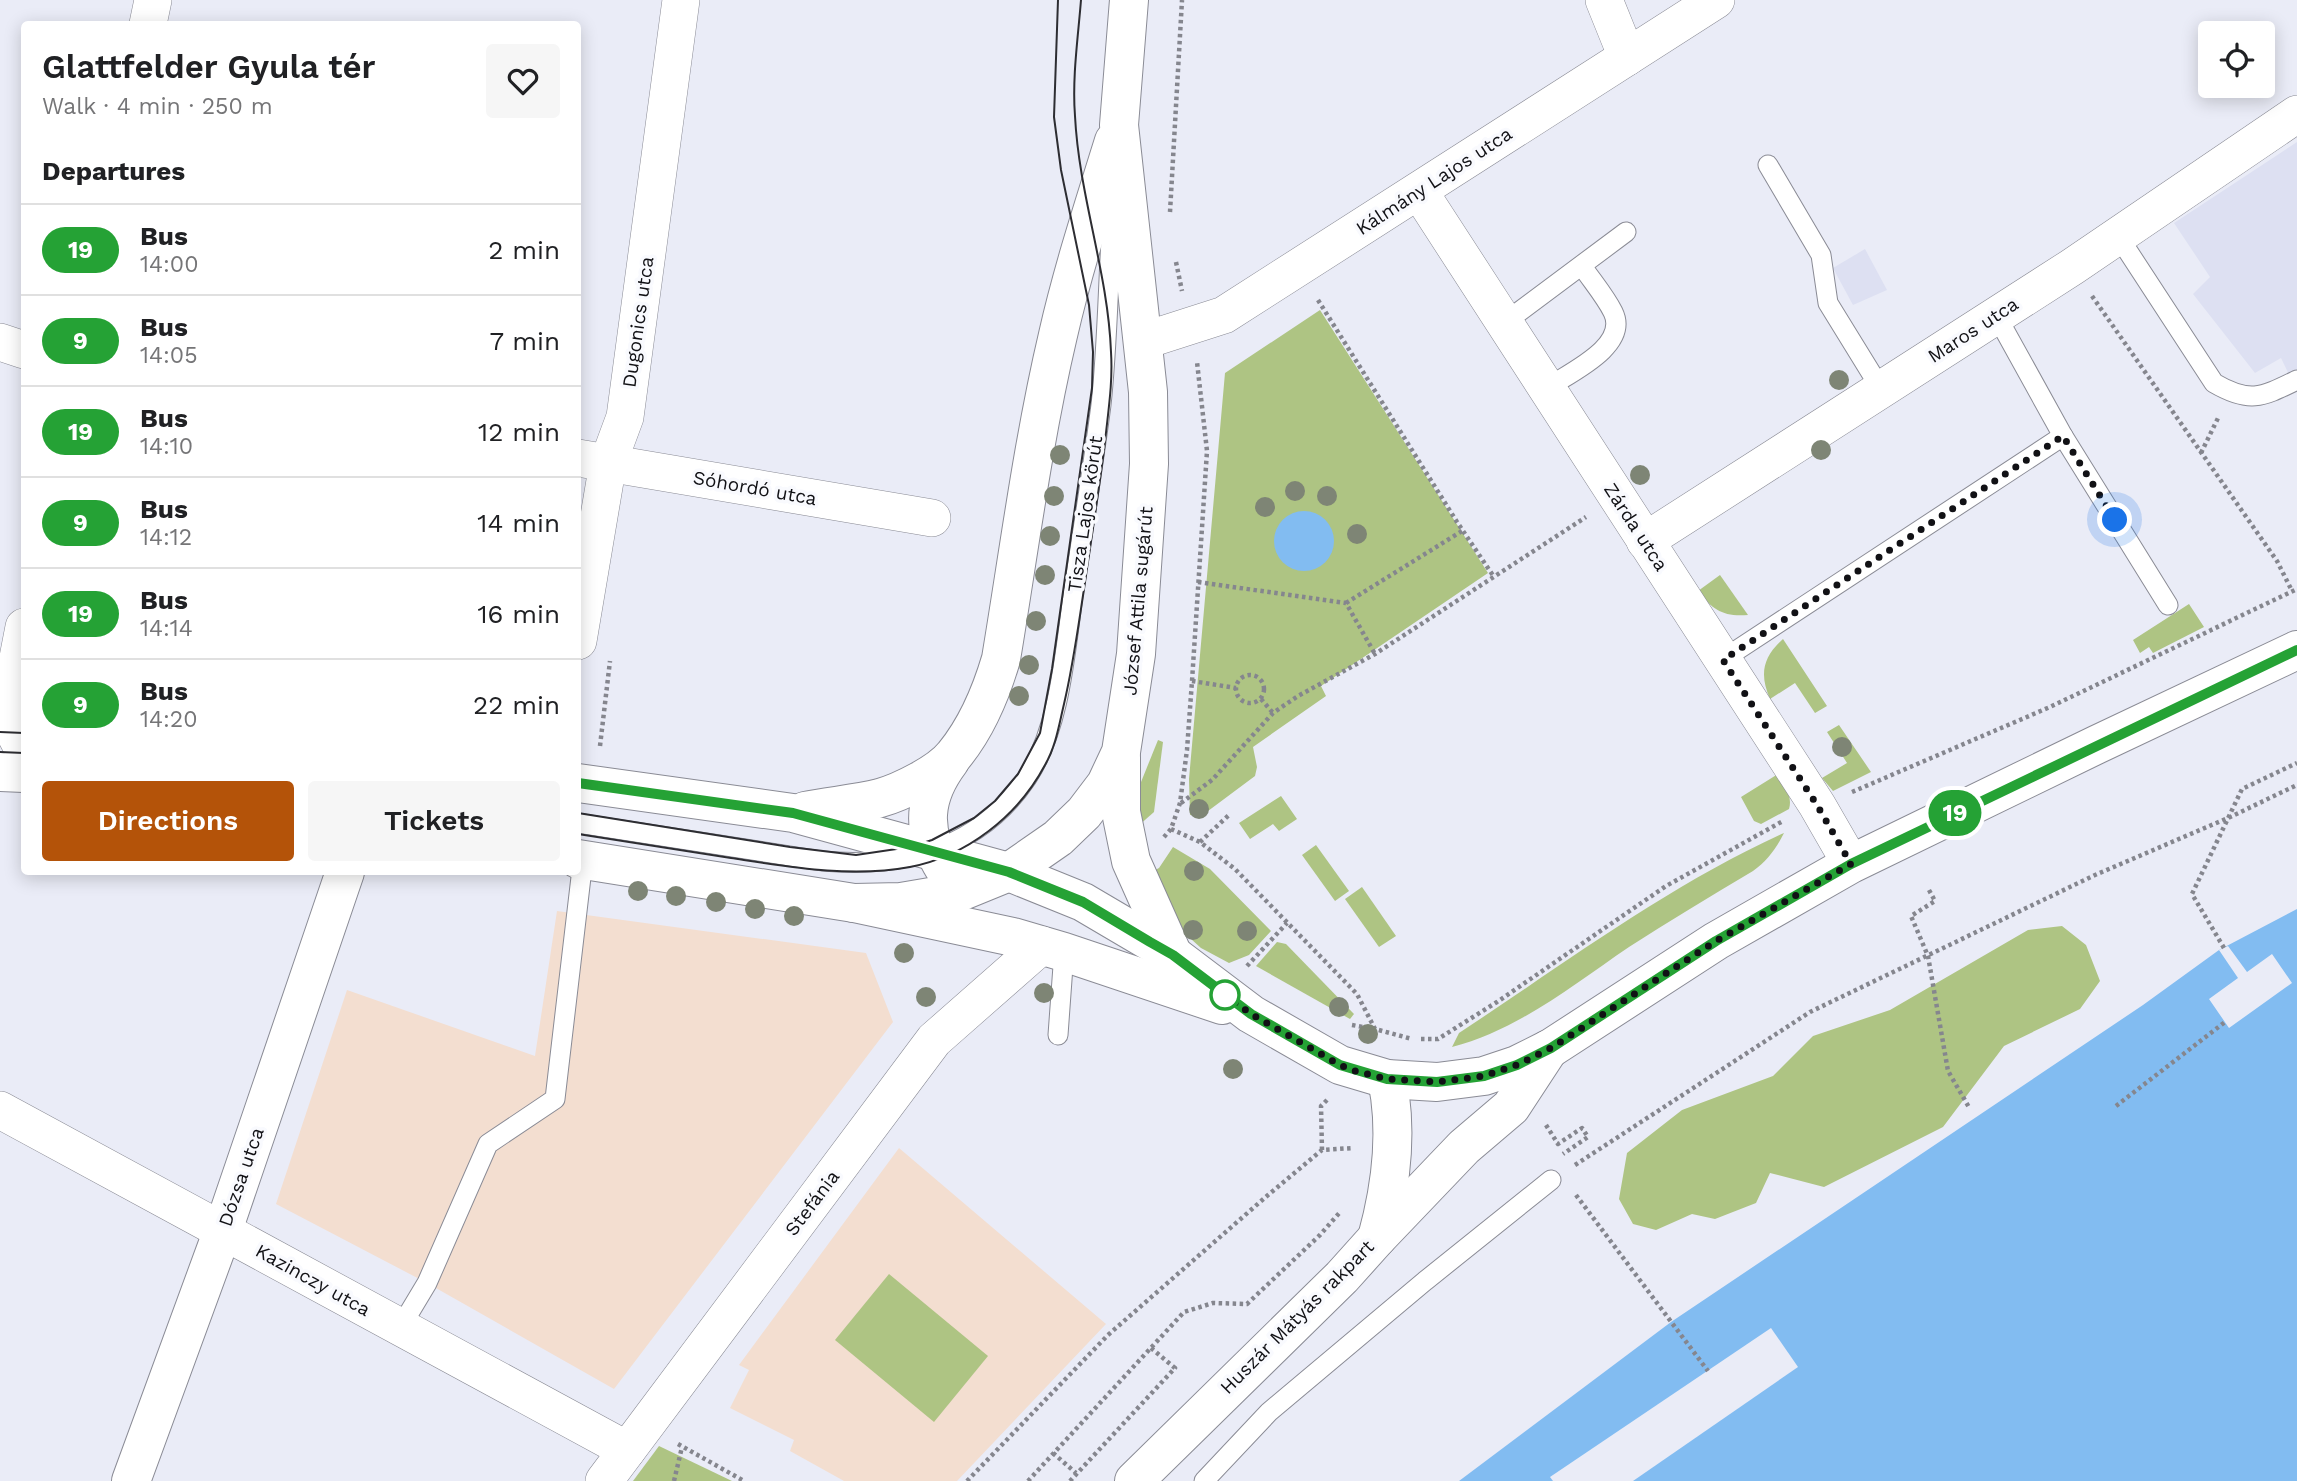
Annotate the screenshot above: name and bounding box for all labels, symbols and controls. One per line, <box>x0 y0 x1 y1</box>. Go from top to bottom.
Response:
map controls <box>2198 21 2275 98</box>
button: locate <box>2198 21 2275 98</box>
button: heart <box>486 44 560 118</box>
text: Glattfelder Gyula tér <box>42 47 375 86</box>
text: Walk · 4 min · 250 m <box>42 93 273 120</box>
street label: Kálmány Lajos utca <box>1352 122 1516 240</box>
text: Departures <box>42 156 185 186</box>
text: Bus <box>140 221 188 251</box>
text: 2 min <box>488 235 560 265</box>
text: 19 <box>68 236 93 264</box>
text: 14:00 <box>140 251 198 278</box>
street label: Dugonics utca <box>617 255 659 389</box>
street label: Maros utca <box>1923 292 2023 368</box>
text: Bus <box>140 312 188 342</box>
text: 7 min <box>490 326 560 356</box>
text: 9 <box>73 327 88 355</box>
text: 14:05 <box>140 342 198 369</box>
text: Bus <box>140 403 188 433</box>
text: 12 min <box>478 417 560 447</box>
text: 19 <box>68 418 93 446</box>
text: 14:10 <box>140 433 193 460</box>
street label: Tisza Lajos körút <box>1063 434 1107 594</box>
street label: Sóhordó utca <box>691 466 819 510</box>
street label: Zárda utca <box>1599 479 1673 575</box>
text: Bus <box>140 494 188 524</box>
your location <box>2097 502 2132 537</box>
street label: József Attila sugárút <box>1118 506 1158 696</box>
text: 14 min <box>477 508 560 538</box>
text: 9 <box>73 509 88 537</box>
text: 14:12 <box>140 524 192 551</box>
text: Bus <box>140 585 188 615</box>
text: 16 min <box>477 599 560 629</box>
text: 19 <box>68 600 93 628</box>
text: 14:14 <box>140 615 193 642</box>
text: Bus <box>140 676 188 706</box>
text: 22 min <box>473 690 560 720</box>
text: 9 <box>73 691 88 719</box>
text: 14:20 <box>140 706 198 733</box>
button: Directions <box>42 781 294 861</box>
button: Tickets <box>308 781 560 861</box>
line badge: 19 <box>1924 790 1986 836</box>
text: 19 <box>1942 799 1968 827</box>
unlabelled marker <box>1210 980 1240 1010</box>
street label: Dózsa utca <box>213 1124 269 1229</box>
street label: Stefánia <box>780 1165 844 1240</box>
street label: Huszár Mátyás rakpart <box>1215 1235 1379 1399</box>
street label: Kazinczy utca <box>252 1239 375 1321</box>

